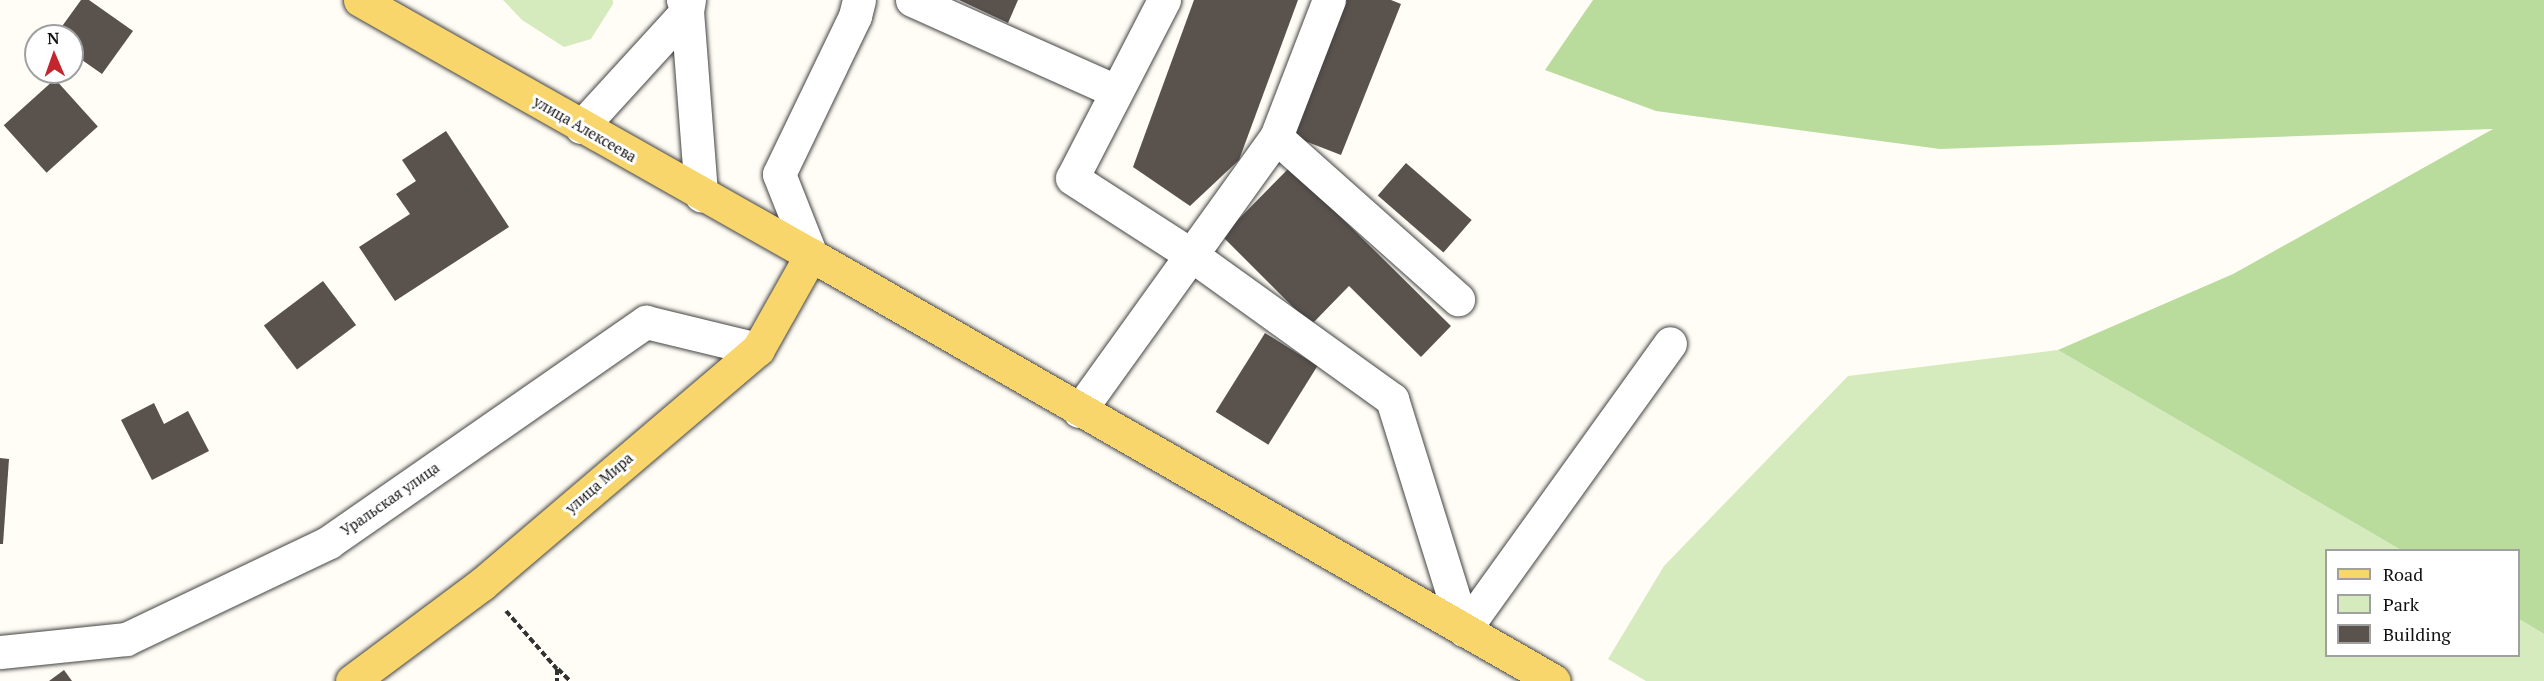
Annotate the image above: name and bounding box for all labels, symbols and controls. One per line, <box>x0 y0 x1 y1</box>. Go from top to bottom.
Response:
north arrow <box>24 24 84 84</box>
text: N <box>47 27 60 49</box>
street label: улица Алексеева <box>530 92 640 166</box>
street label: улица Мира <box>562 449 636 517</box>
street label: Уральская улица <box>337 458 443 540</box>
legend <box>2325 549 2520 657</box>
text: Road <box>2383 562 2423 586</box>
text: Park <box>2383 592 2419 616</box>
text: Building <box>2383 622 2451 646</box>

